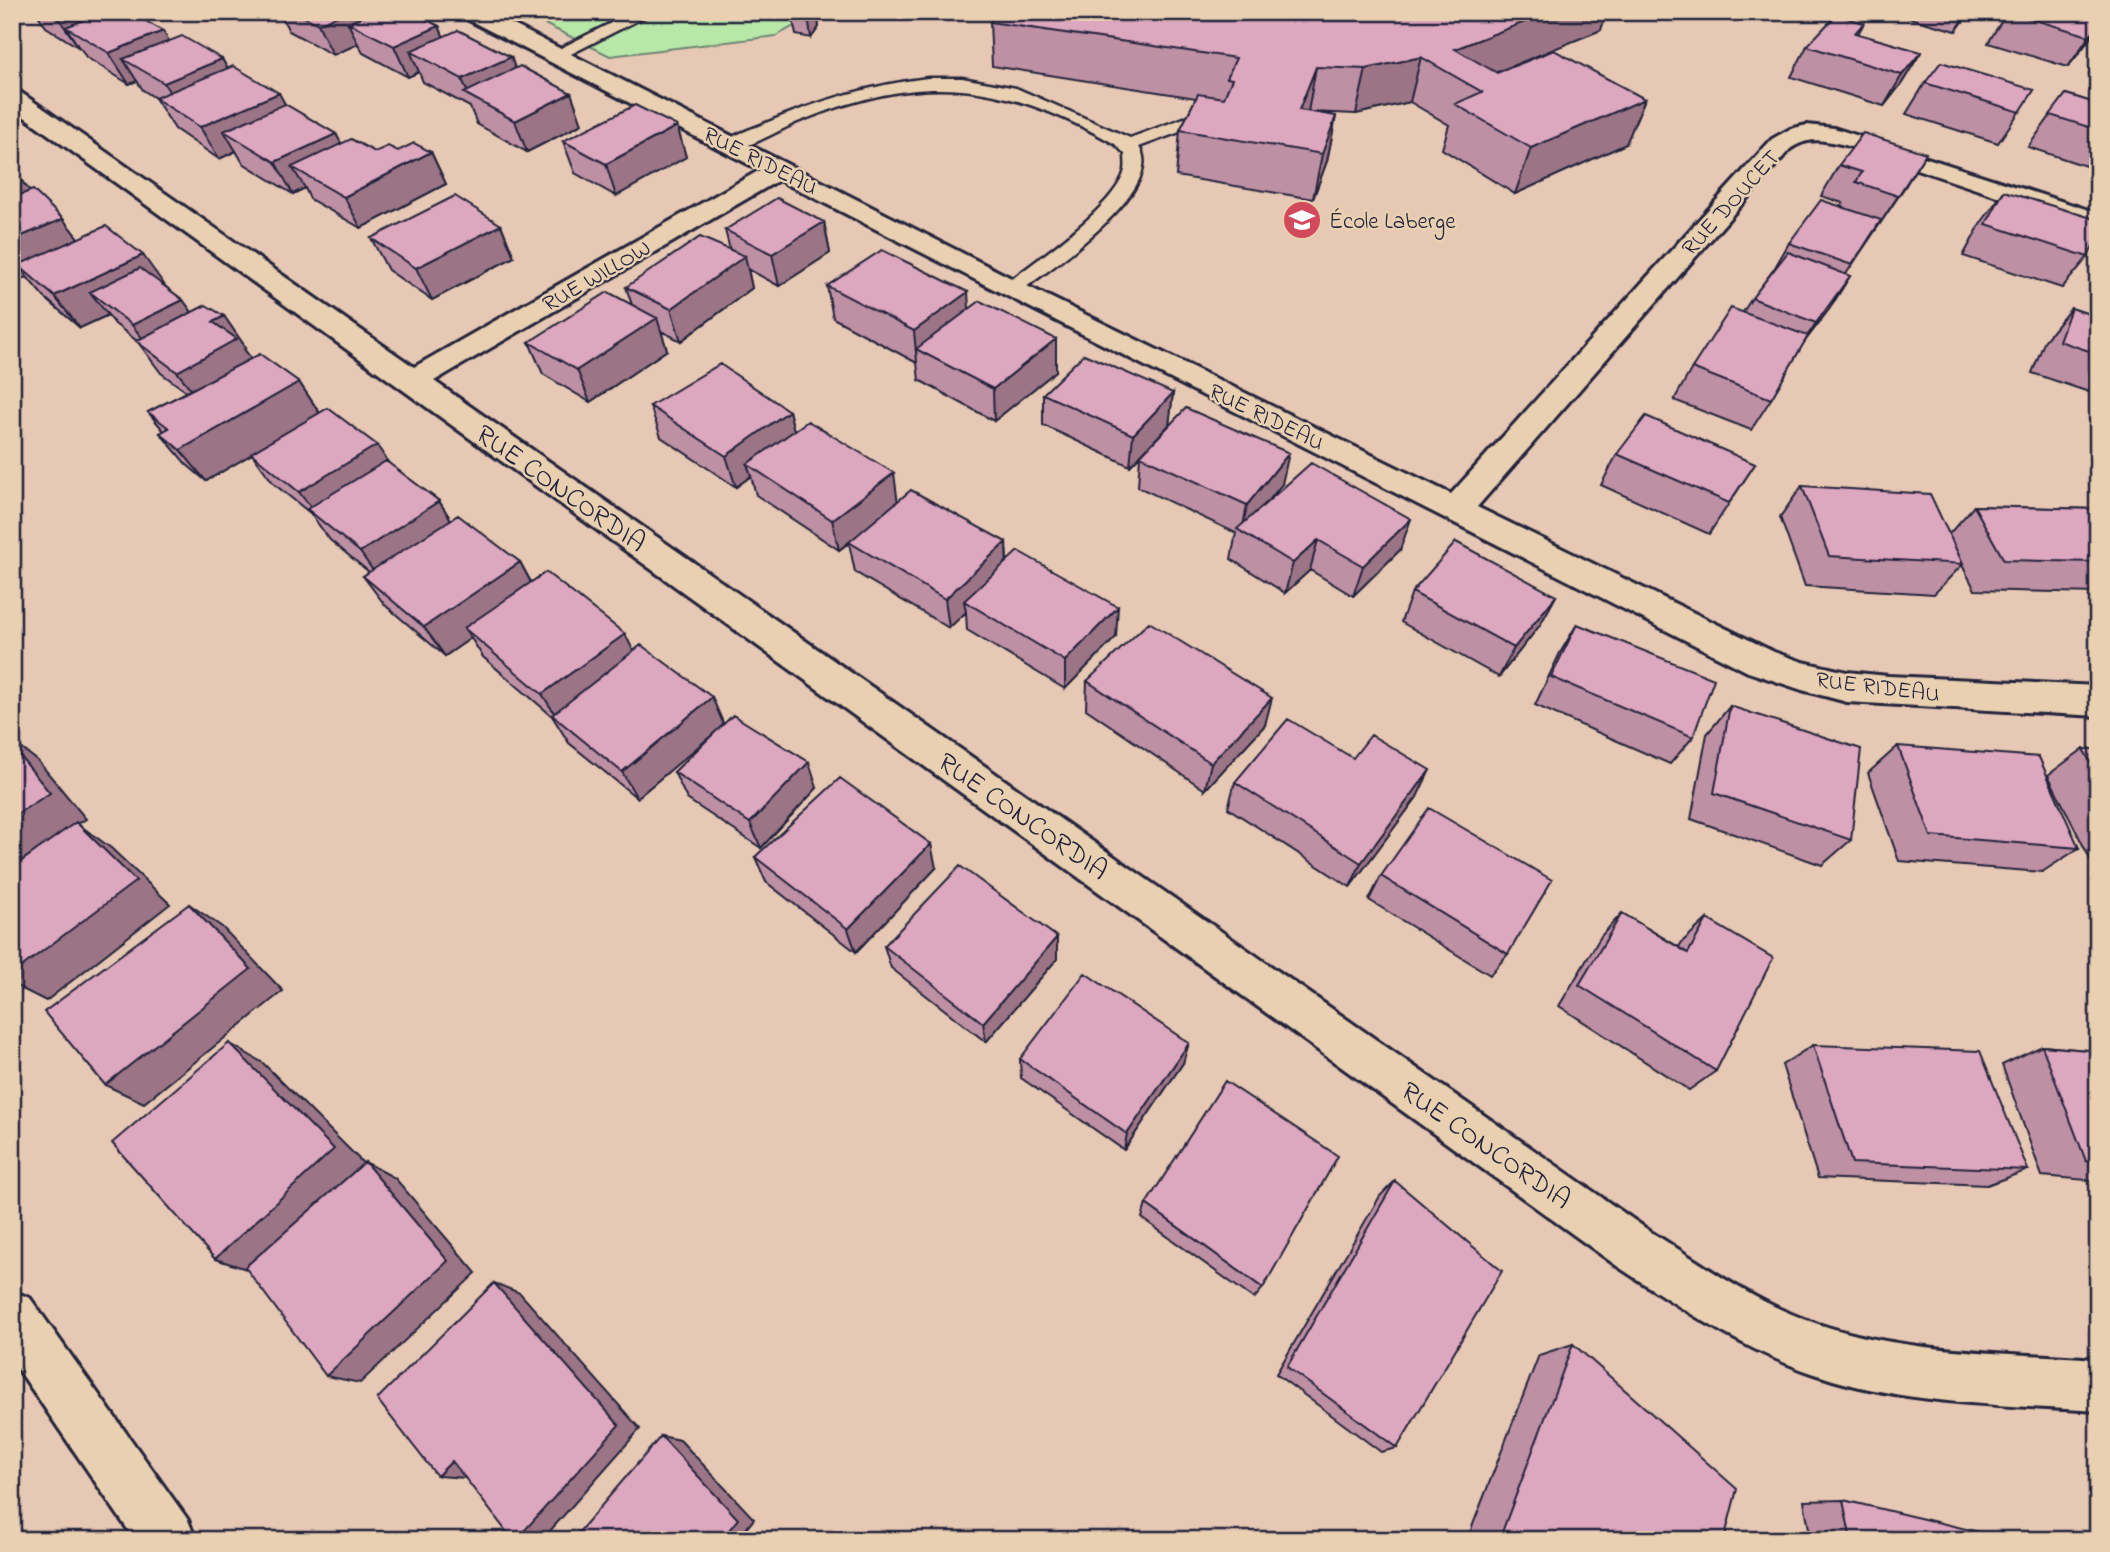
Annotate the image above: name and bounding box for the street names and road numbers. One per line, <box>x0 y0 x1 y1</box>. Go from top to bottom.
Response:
street label: RUE RIDEAU <box>697 119 823 205</box>
street label: RUE DOUCET <box>1675 143 1789 264</box>
street label: RUE WILLOW <box>537 233 658 321</box>
street label: RUE RIDEAU <box>1203 376 1329 460</box>
street label: RUE CONCORDIA <box>466 416 654 564</box>
street label: RUE RIDEAU <box>1814 665 1942 712</box>
street label: RUE CONCORDIA <box>928 744 1116 892</box>
street label: RUE CONCORDIA <box>1391 1073 1579 1221</box>

